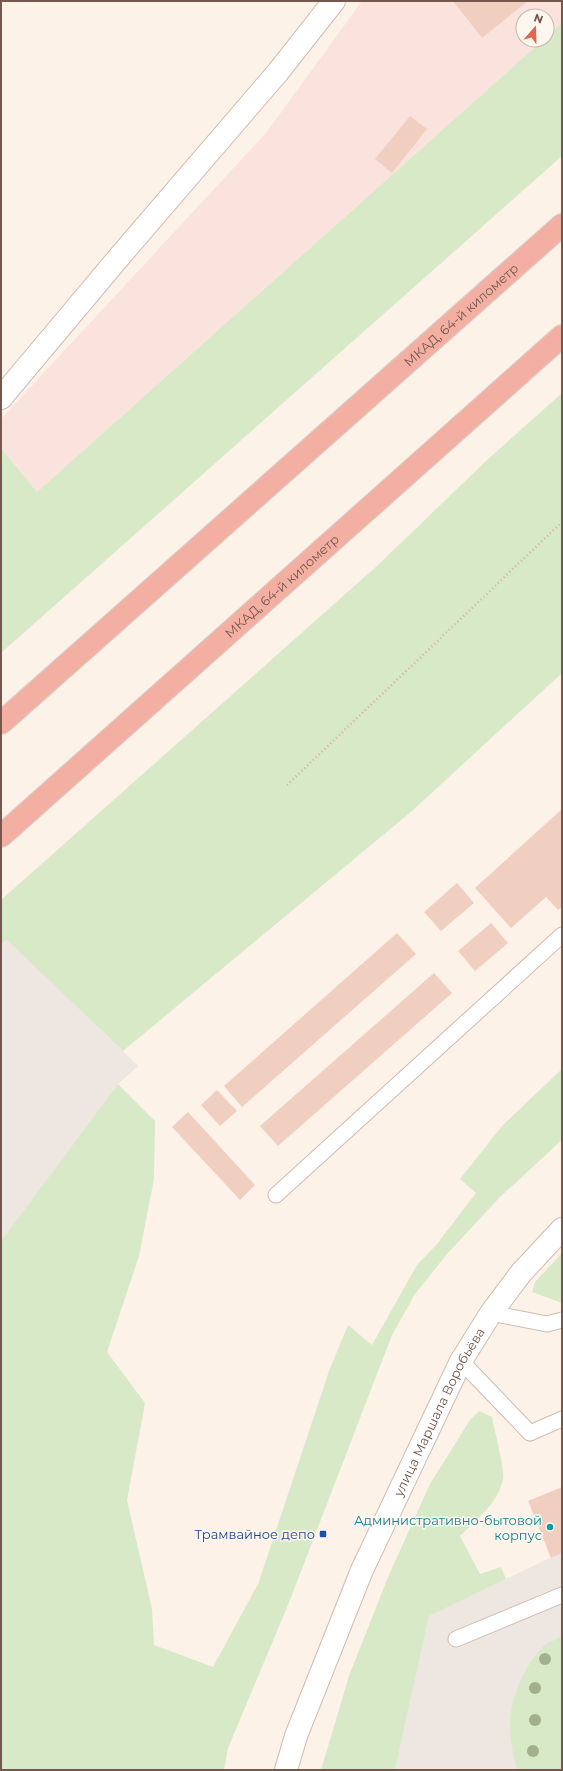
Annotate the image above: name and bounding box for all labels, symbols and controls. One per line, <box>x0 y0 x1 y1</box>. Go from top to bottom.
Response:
north arrow <box>515 8 555 48</box>
text: N <box>532 11 545 27</box>
street label: МКАД, 64-й километр <box>400 260 521 370</box>
street label: МКАД, 64-й километр <box>221 531 342 641</box>
street label: улица Маршала Воробьёва <box>390 1325 488 1500</box>
place label: Административно-бытовой корпус <box>354 1512 542 1543</box>
marker: Административно-бытовой корпус <box>545 1522 555 1532</box>
place label: Трамвайное депо <box>194 1526 315 1542</box>
marker: Трамвайное депо <box>318 1529 328 1539</box>

